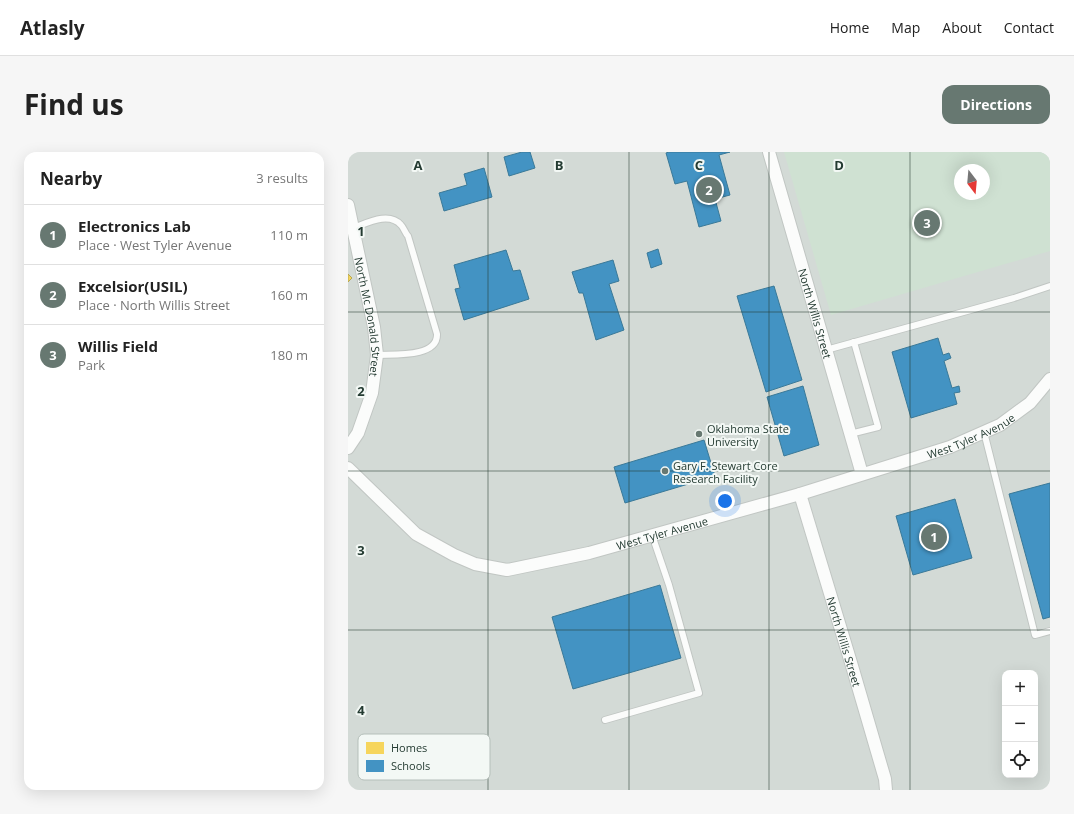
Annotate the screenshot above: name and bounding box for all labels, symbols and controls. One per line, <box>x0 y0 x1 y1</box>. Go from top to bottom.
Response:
text: Atlasly <box>20 15 85 41</box>
text: Home <box>830 18 869 37</box>
text: Map <box>891 18 920 37</box>
text: About <box>942 18 982 37</box>
text: Contact <box>1004 18 1054 37</box>
text: Find us <box>24 85 124 123</box>
button: Directions <box>942 85 1050 124</box>
text: A <box>414 156 423 174</box>
text: B <box>555 156 564 174</box>
text: C <box>695 156 703 174</box>
text: D <box>834 156 844 174</box>
north arrow <box>954 164 990 200</box>
text: Nearby <box>40 167 102 190</box>
text: 3 results <box>256 169 308 187</box>
pin: 2 <box>696 175 722 205</box>
pin: 3 <box>914 208 940 238</box>
text: Electronics Lab <box>78 216 191 236</box>
text: 1 <box>357 222 365 240</box>
text: 1 <box>49 226 57 244</box>
text: 110 m <box>270 226 308 244</box>
text: Place · West Tyler Avenue <box>78 236 232 254</box>
street label: North Mc Donald Street <box>352 255 385 378</box>
street label: North Willis Street <box>795 267 836 360</box>
text: Excelsior(USIL) <box>78 276 188 296</box>
text: 2 <box>49 286 57 304</box>
text: 160 m <box>270 286 308 304</box>
text: Place · North Willis Street <box>78 296 230 314</box>
text: Willis Field <box>78 336 158 356</box>
text: 3 <box>49 346 57 364</box>
text: 180 m <box>270 346 308 364</box>
text: Park <box>78 356 105 374</box>
text: 2 <box>357 382 365 400</box>
street label: West Tyler Avenue <box>925 409 1017 461</box>
place label: Oklahoma State University <box>707 421 789 449</box>
marker: Oklahoma State University <box>694 429 704 439</box>
place label: Gary F. Stewart Core Research Facility <box>673 458 778 486</box>
marker: Gary F. Stewart Core Research Facility <box>660 466 670 476</box>
your location <box>715 491 735 511</box>
street label: West Tyler Avenue <box>614 513 709 553</box>
pin: 1 <box>921 522 947 552</box>
text: 3 <box>357 541 365 559</box>
street label: North Willis Street <box>824 595 865 688</box>
map controls <box>1002 670 1038 778</box>
button: + <box>1002 670 1038 706</box>
text: 4 <box>357 701 365 719</box>
button: − <box>1002 706 1038 742</box>
legend <box>358 734 490 780</box>
text: Homes <box>391 740 427 755</box>
button: locate <box>1002 742 1038 778</box>
text: Schools <box>391 758 430 773</box>

